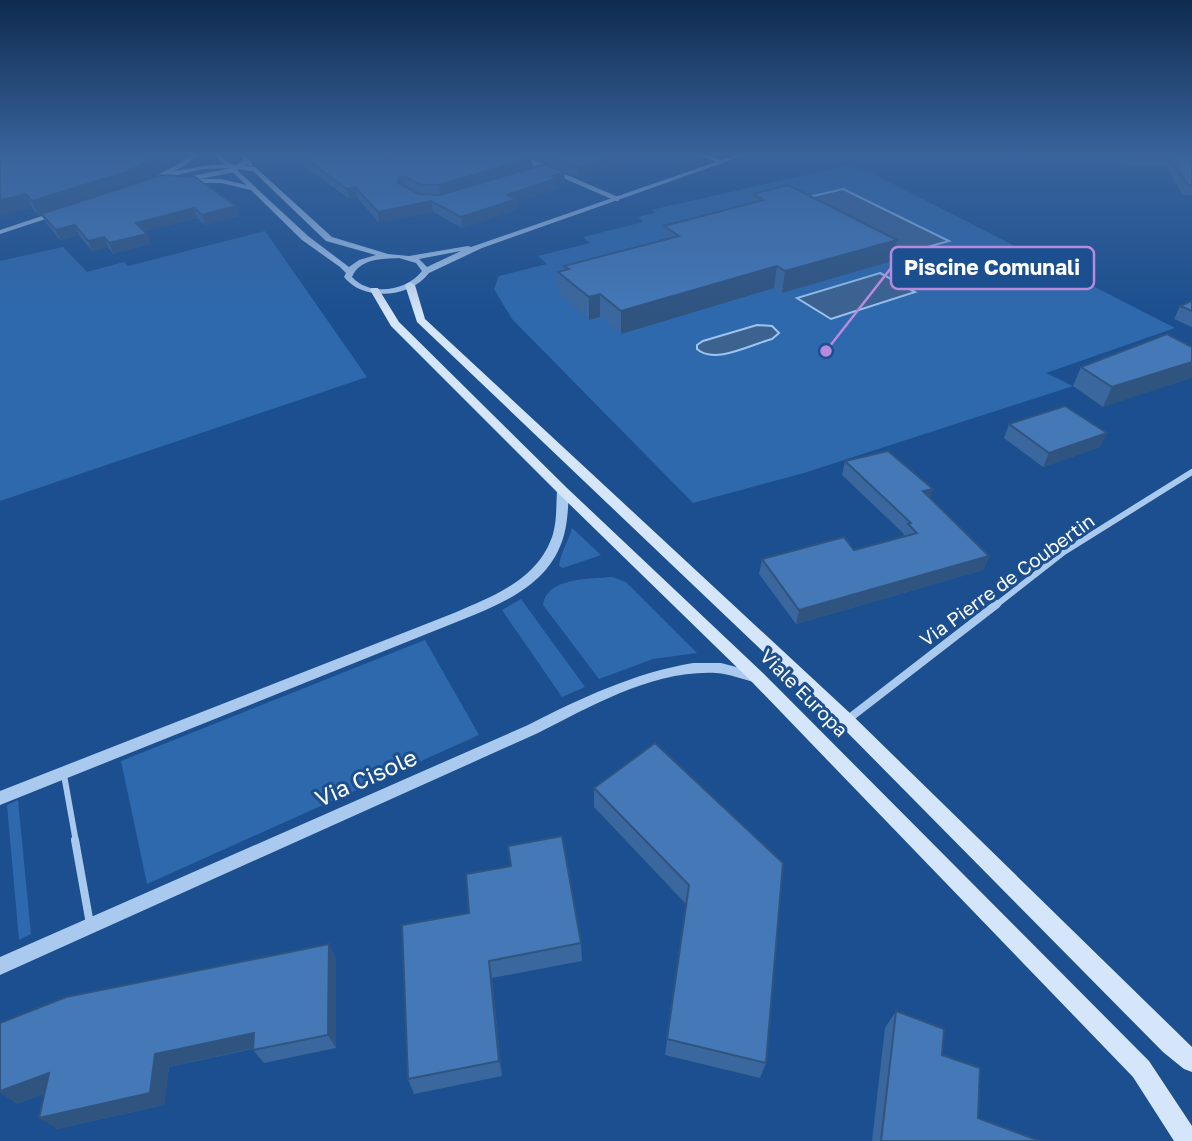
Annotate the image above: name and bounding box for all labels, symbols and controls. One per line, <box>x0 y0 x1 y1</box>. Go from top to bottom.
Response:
callout: Piscine Comunali <box>891 247 1094 289</box>
text: Piscine Comunali <box>904 254 1080 280</box>
street label: Via Pierre de Coubertin <box>915 508 1099 651</box>
street label: Viale Europa <box>756 644 853 741</box>
street label: Via Cisole <box>310 742 421 812</box>

